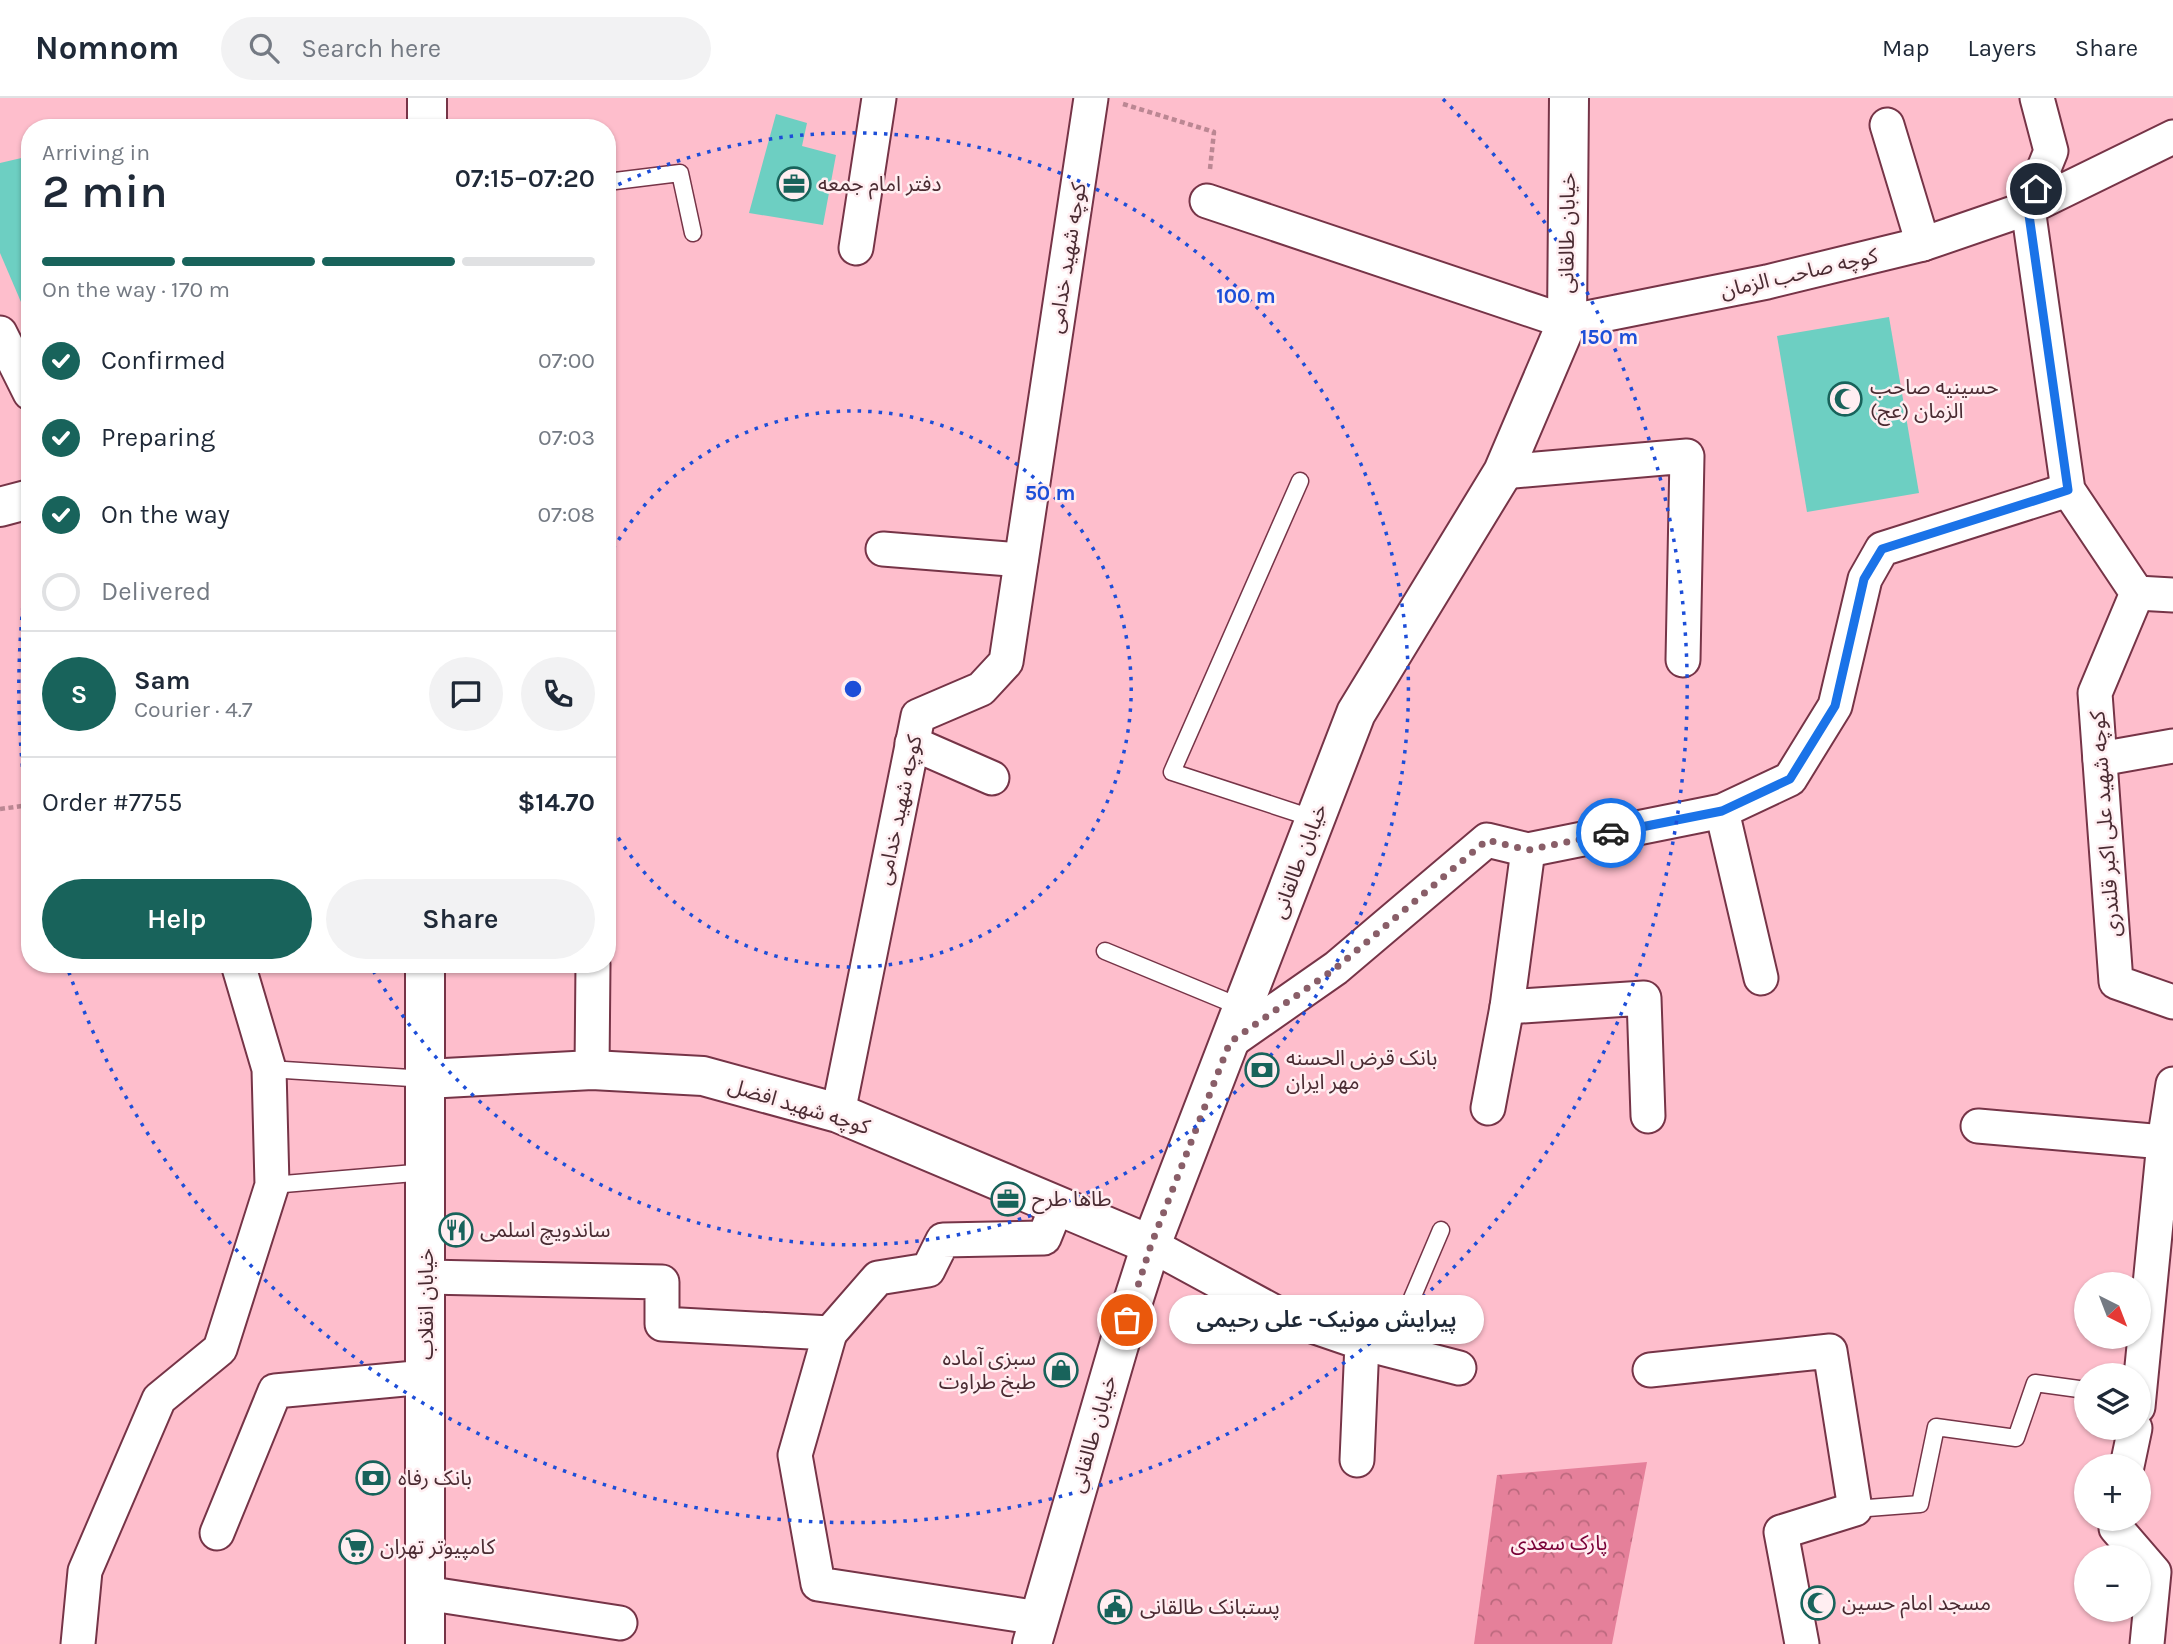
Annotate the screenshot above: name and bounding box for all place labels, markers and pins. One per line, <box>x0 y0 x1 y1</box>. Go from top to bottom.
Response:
pin <box>2006 159 2066 219</box>
office icon: دفتر امام جمعه <box>775 165 813 203</box>
place label: دفتر امام جمعه <box>818 172 941 200</box>
place label: حسینیه صاحب الزمان (عج) <box>1870 375 1999 426</box>
mosque icon: حسینیه صاحب الزمان (عج) <box>1826 380 1864 418</box>
centre of rings <box>841 677 865 701</box>
place label: بانک قرض الحسنه مهر ایران <box>1286 1046 1437 1094</box>
bank icon: بانک قرض الحسنه مهر ایران <box>1243 1051 1281 1089</box>
office icon: طاها طرح <box>989 1180 1027 1218</box>
place label: طاها طرح <box>1032 1187 1111 1214</box>
restaurant icon: ساندویچ اسلمی <box>437 1211 475 1249</box>
place label: ساندویچ اسلمی <box>480 1218 611 1245</box>
pin <box>1097 1290 1157 1350</box>
callout: پیرایش مونیک- علی رحیمی <box>1169 1296 1484 1344</box>
place label: سبزی آماده طبخ طراوت <box>939 1346 1036 1397</box>
shop icon: سبزی آماده طبخ طراوت <box>1042 1351 1080 1389</box>
bank icon: بانک رفاه <box>354 1459 392 1497</box>
place label: بانک رفاه <box>398 1466 472 1490</box>
supermarket icon: کامپیوتر تهران <box>337 1528 375 1566</box>
place label: کامپیوتر تهران <box>380 1535 495 1560</box>
mosque icon: مسجد امام حسین <box>1799 1584 1837 1622</box>
public building icon: پستبانک طالقانی <box>1096 1588 1134 1626</box>
place label: مسجد امام حسین <box>1842 1591 1991 1619</box>
place label: پستبانک طالقانی <box>1140 1595 1280 1620</box>

